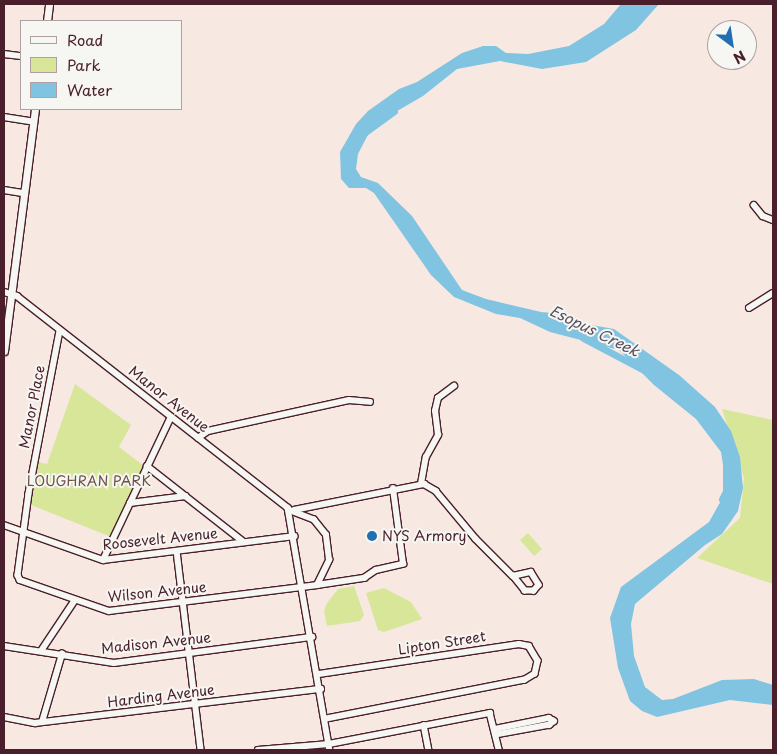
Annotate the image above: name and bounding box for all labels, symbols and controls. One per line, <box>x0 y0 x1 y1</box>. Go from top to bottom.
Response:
legend <box>20 20 182 110</box>
north arrow <box>707 20 757 70</box>
text: Road <box>67 28 103 51</box>
text: N <box>729 46 750 69</box>
text: Park <box>67 53 101 76</box>
text: Water <box>67 78 112 101</box>
water label: Esopus Creek <box>547 301 643 359</box>
street label: Manor Avenue <box>125 362 213 436</box>
street label: Manor Place <box>16 364 48 450</box>
park label: LOUGHRAN PARK <box>26 473 152 489</box>
street label: Roosevelt Avenue <box>102 525 218 553</box>
place label: NYS Armory <box>382 528 467 544</box>
marker: NYS Armory <box>366 530 378 542</box>
street label: Wilson Avenue <box>108 579 206 605</box>
street label: Lipton Street <box>397 628 487 658</box>
street label: Madison Avenue <box>101 629 211 657</box>
street label: Harding Avenue <box>107 681 215 711</box>

